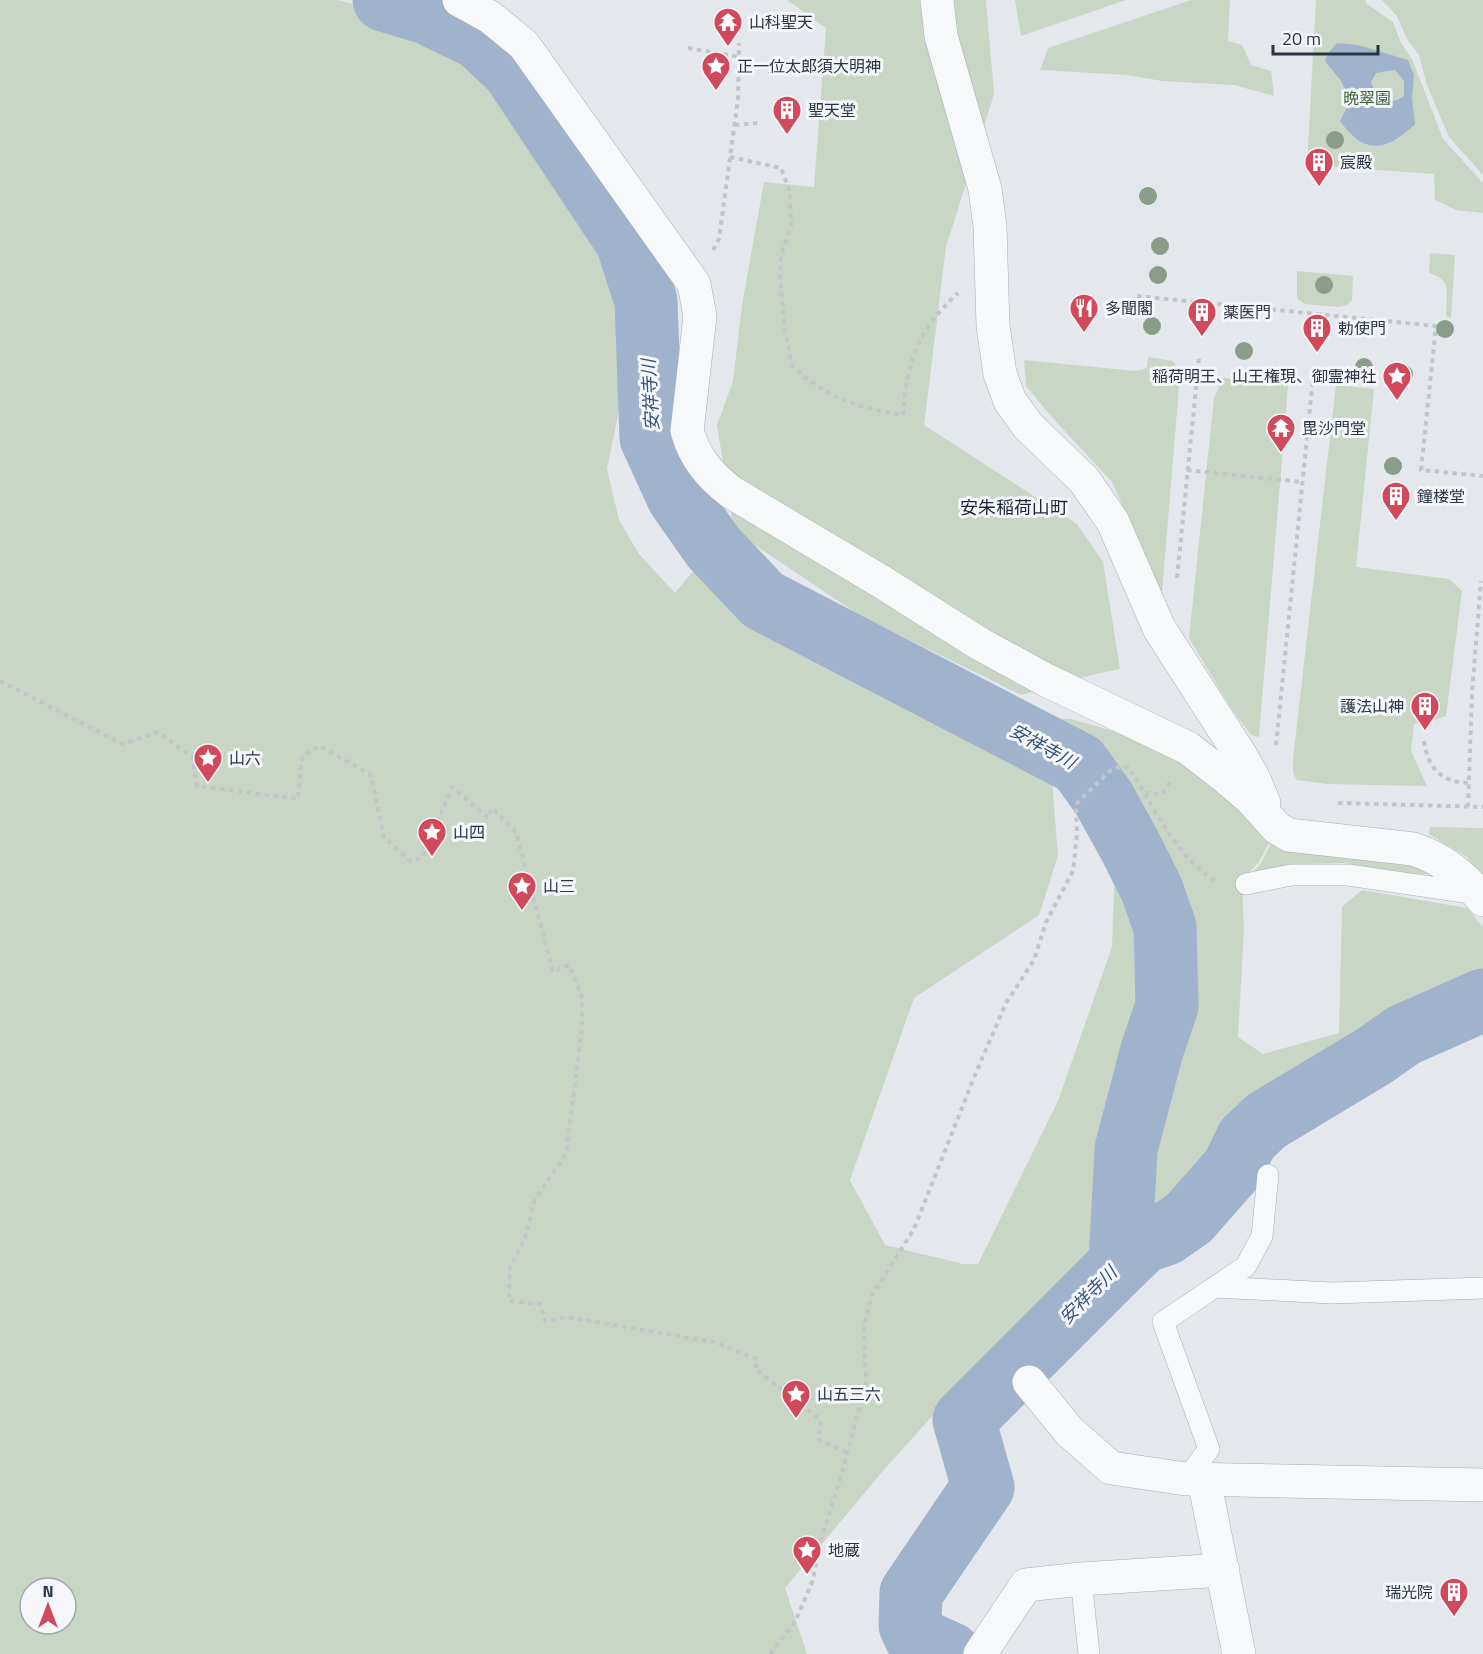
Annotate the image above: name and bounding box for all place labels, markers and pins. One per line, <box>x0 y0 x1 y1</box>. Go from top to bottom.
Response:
temple icon: 山科聖天 <box>712 6 744 48</box>
place label: 山科聖天 <box>749 10 813 34</box>
place icon: 正一位太郎須大明神 <box>700 50 732 92</box>
place label: 正一位太郎須大明神 <box>737 54 881 78</box>
building icon: 聖天堂 <box>771 94 803 136</box>
place label: 聖天堂 <box>808 98 856 122</box>
building icon: 宸殿 <box>1303 146 1335 188</box>
place label: 宸殿 <box>1340 150 1372 174</box>
restaurant icon: 多聞閣 <box>1068 292 1100 334</box>
place label: 多聞閣 <box>1105 296 1153 320</box>
building icon: 薬医門 <box>1186 296 1218 338</box>
place label: 薬医門 <box>1223 300 1271 324</box>
building icon: 勅使門 <box>1301 312 1333 354</box>
place label: 勅使門 <box>1338 316 1386 340</box>
place icon: 稲荷明王、山王権現、御霊神社 <box>1381 360 1413 402</box>
place label: 稲荷明王、山王権現、御霊神社 <box>1152 364 1376 388</box>
temple icon: 毘沙門堂 <box>1265 412 1297 454</box>
place label: 毘沙門堂 <box>1302 416 1366 440</box>
building icon: 鐘楼堂 <box>1380 480 1412 522</box>
place label: 鐘楼堂 <box>1417 484 1465 508</box>
building icon: 護法山神 <box>1409 690 1441 732</box>
place label: 護法山神 <box>1340 694 1404 718</box>
place icon: 山六 <box>192 742 224 784</box>
place label: 山六 <box>229 746 261 770</box>
place icon: 山四 <box>416 816 448 858</box>
place label: 山四 <box>453 820 485 844</box>
place icon: 山三 <box>506 870 538 912</box>
place label: 山三 <box>543 874 575 898</box>
place icon: 山五三六 <box>780 1378 812 1420</box>
place label: 山五三六 <box>817 1382 881 1406</box>
place icon: 地蔵 <box>791 1534 823 1576</box>
place label: 地蔵 <box>828 1538 860 1562</box>
building icon: 瑞光院 <box>1438 1576 1470 1618</box>
place label: 瑞光院 <box>1385 1580 1433 1604</box>

